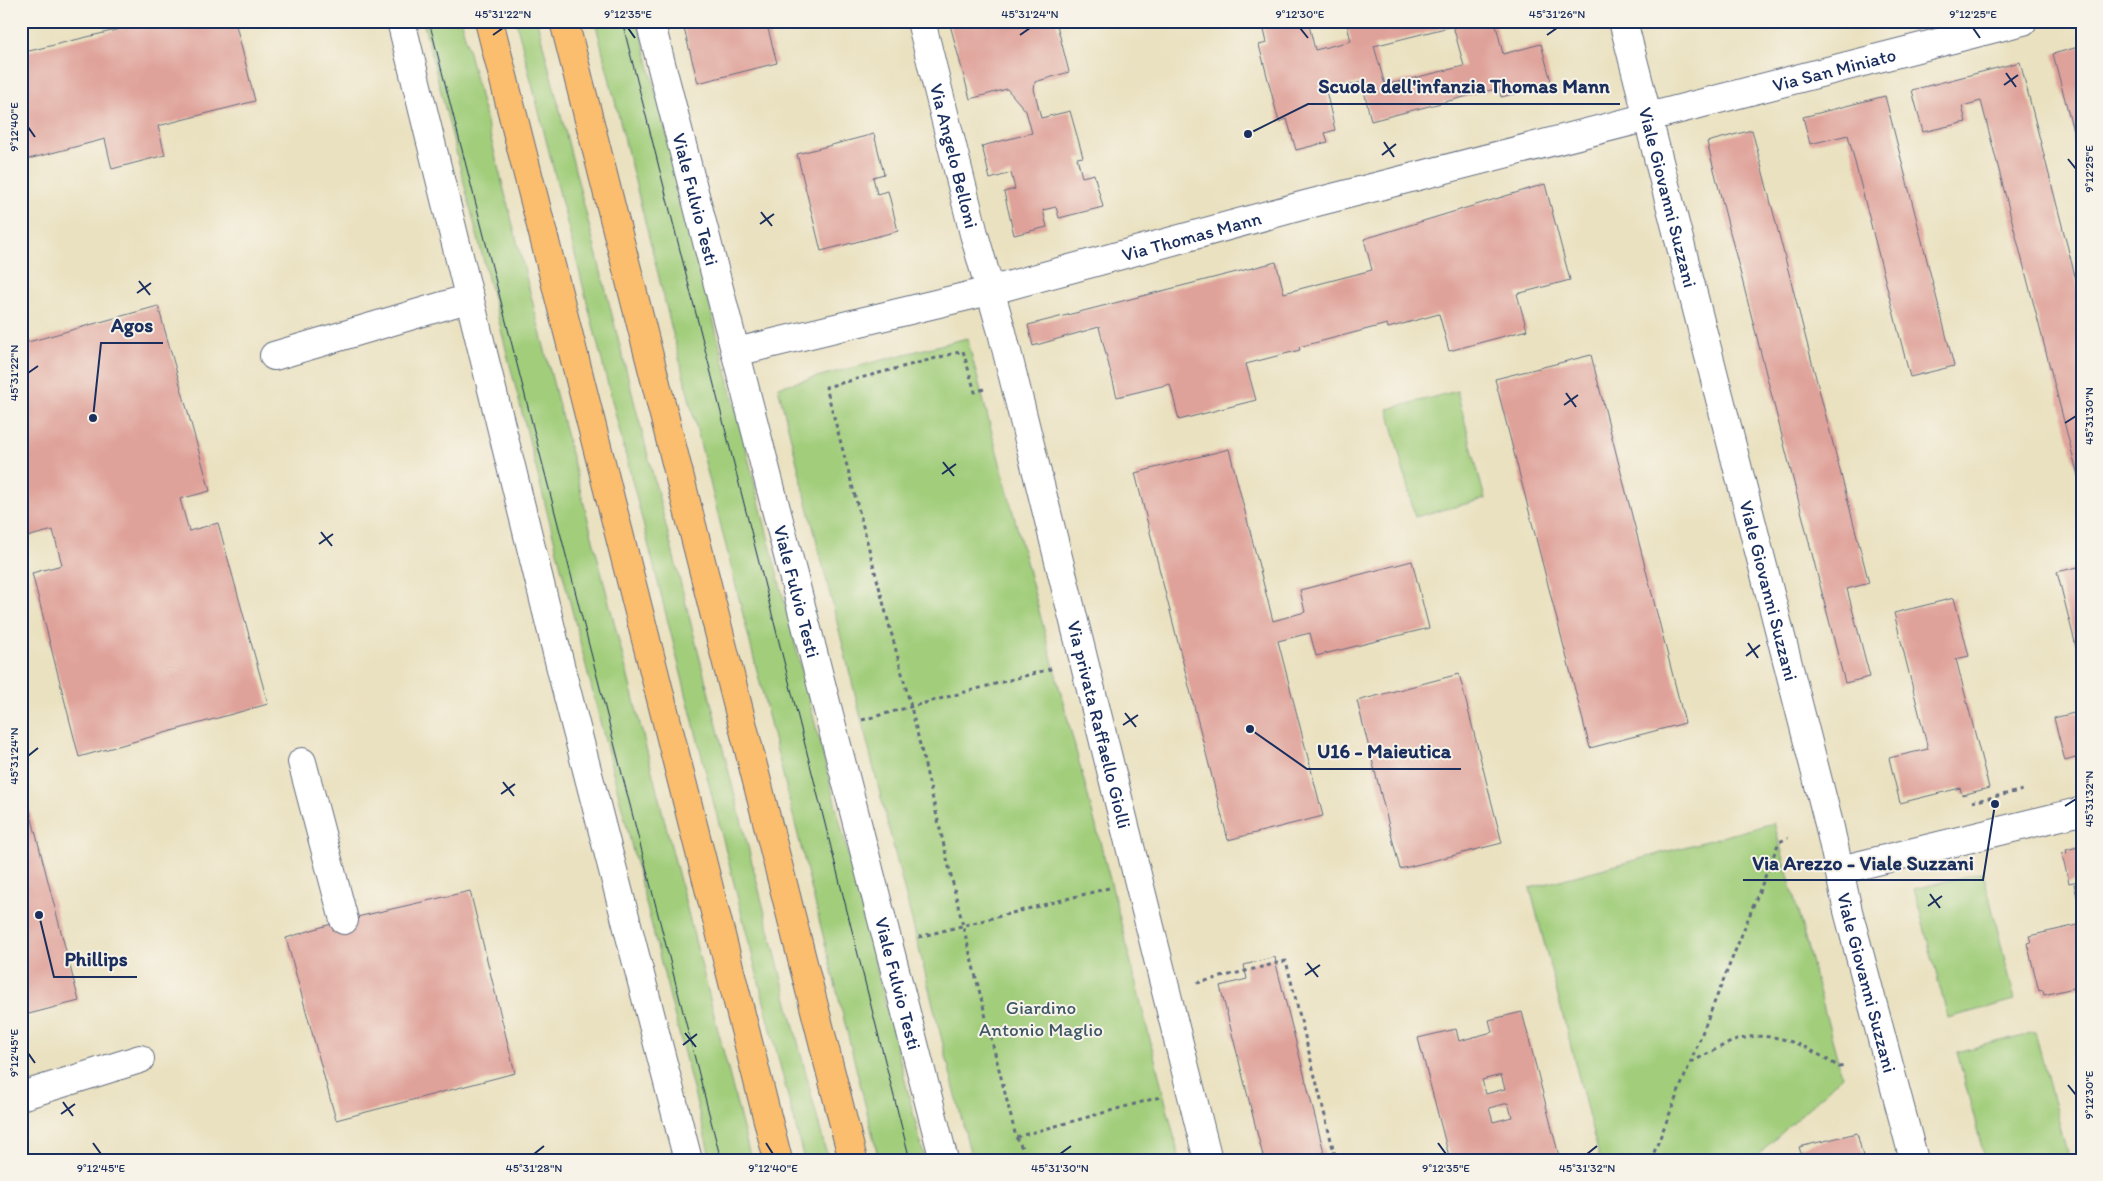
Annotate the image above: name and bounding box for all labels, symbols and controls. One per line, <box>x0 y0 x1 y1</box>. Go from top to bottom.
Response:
text: 45°31'22"N <box>475 7 531 21</box>
text: 9°12'35"E <box>604 7 652 21</box>
text: 45°31'24"N <box>1001 7 1059 21</box>
text: 9°12'30"E <box>1276 7 1325 21</box>
text: 45°31'26"N <box>1529 7 1585 21</box>
text: 9°12'25"E <box>1949 7 1997 21</box>
street label: Via San Miniato <box>1770 43 1899 97</box>
callout: Scuola dell'infanzia Thomas Mann <box>1308 69 1620 104</box>
text: Scuola dell'infanzia Thomas Mann <box>1318 74 1610 98</box>
street label: Via Angelo Belloni <box>925 81 983 231</box>
text: 9°12'40"E <box>7 102 21 152</box>
street label: Viale Giovanni Suzzani <box>1634 105 1702 290</box>
street label: Viale Fulvio Testi <box>667 131 724 268</box>
text: 9°12'25"E <box>2082 145 2096 193</box>
street label: Via Thomas Mann <box>1119 206 1264 266</box>
callout: Agos <box>101 308 163 343</box>
text: Agos <box>110 313 153 338</box>
text: 45°31'22"N <box>7 345 21 401</box>
text: 45°31'30"N <box>2082 387 2096 445</box>
street label: Viale Giovanni Suzzani <box>1734 498 1803 683</box>
street label: Viale Fulvio Testi <box>769 523 825 660</box>
street label: Via privata Raffaello Giolli <box>1062 618 1136 831</box>
text: 45°31'24"N <box>7 727 21 785</box>
callout: U16 - Maieutica <box>1307 734 1461 769</box>
text: U16 - Maieutica <box>1317 739 1452 763</box>
text: 45°31'32"N <box>2082 771 2096 827</box>
callout: Via Arezzo - Viale Suzzani <box>1743 845 1983 880</box>
text: Via Arezzo - Viale Suzzani <box>1752 851 1974 875</box>
street label: Viale Giovanni Suzzani <box>1832 890 1901 1075</box>
street label: Viale Fulvio Testi <box>870 915 926 1052</box>
callout: Phillips <box>54 942 137 977</box>
text: Phillips <box>64 947 128 972</box>
park label: Giardino Antonio Maglio <box>979 996 1103 1041</box>
text: 9°12'45"E <box>7 1028 21 1077</box>
text: 9°12'30"E <box>2082 1070 2096 1119</box>
text: 9°12'45"E <box>77 1161 126 1175</box>
text: 45°31'28"N <box>506 1161 562 1175</box>
text: 9°12'40"E <box>748 1161 798 1175</box>
text: 45°31'30"N <box>1031 1161 1089 1175</box>
text: 9°12'35"E <box>1422 1161 1470 1175</box>
text: 45°31'32"N <box>1559 1161 1615 1175</box>

